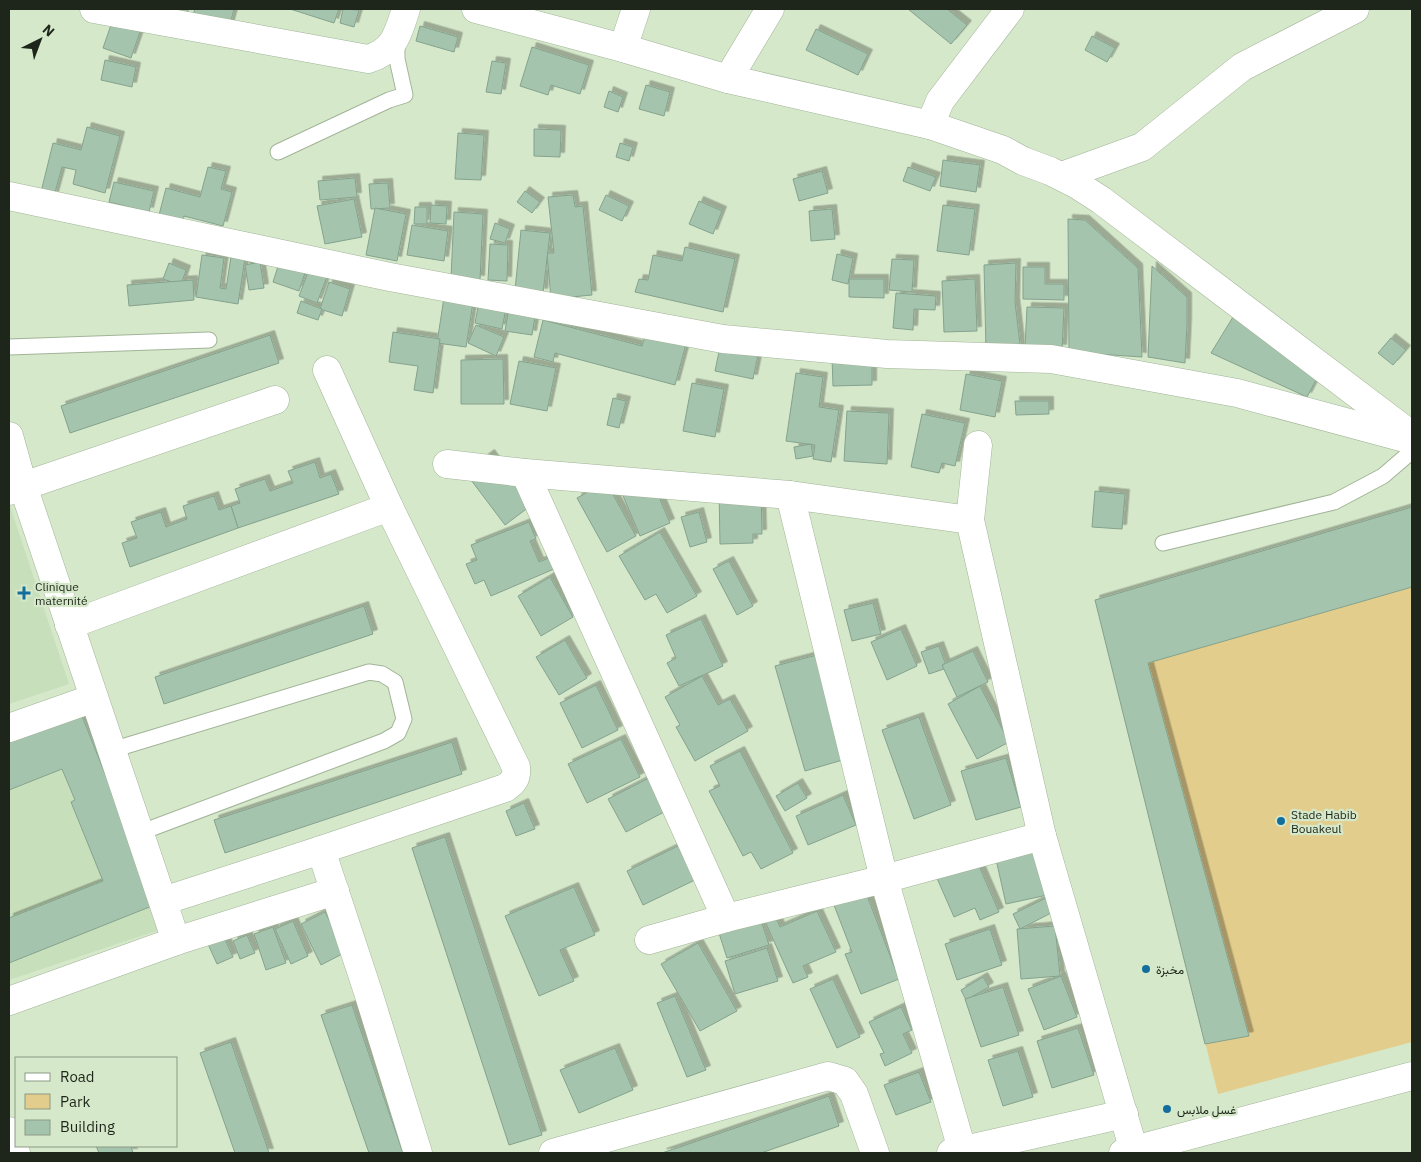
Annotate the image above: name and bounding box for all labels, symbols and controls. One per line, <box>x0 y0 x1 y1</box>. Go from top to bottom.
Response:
north arrow <box>15 15 65 65</box>
text: N <box>39 20 58 40</box>
place label: Clinique maternité <box>35 579 88 608</box>
marker: Clinique maternité <box>17 586 31 600</box>
place label: Stade Habib Bouakeul <box>1291 807 1357 836</box>
marker: Stade Habib Bouakeul <box>1275 815 1287 827</box>
place label: مخبزة <box>1156 962 1184 978</box>
marker: مخبزة <box>1140 963 1152 975</box>
legend <box>15 1057 178 1147</box>
text: Road <box>60 1067 95 1086</box>
text: Park <box>60 1092 90 1111</box>
place label: غسل ملابس <box>1177 1102 1236 1118</box>
marker: غسل ملابس <box>1161 1103 1173 1115</box>
text: Building <box>60 1117 115 1136</box>

